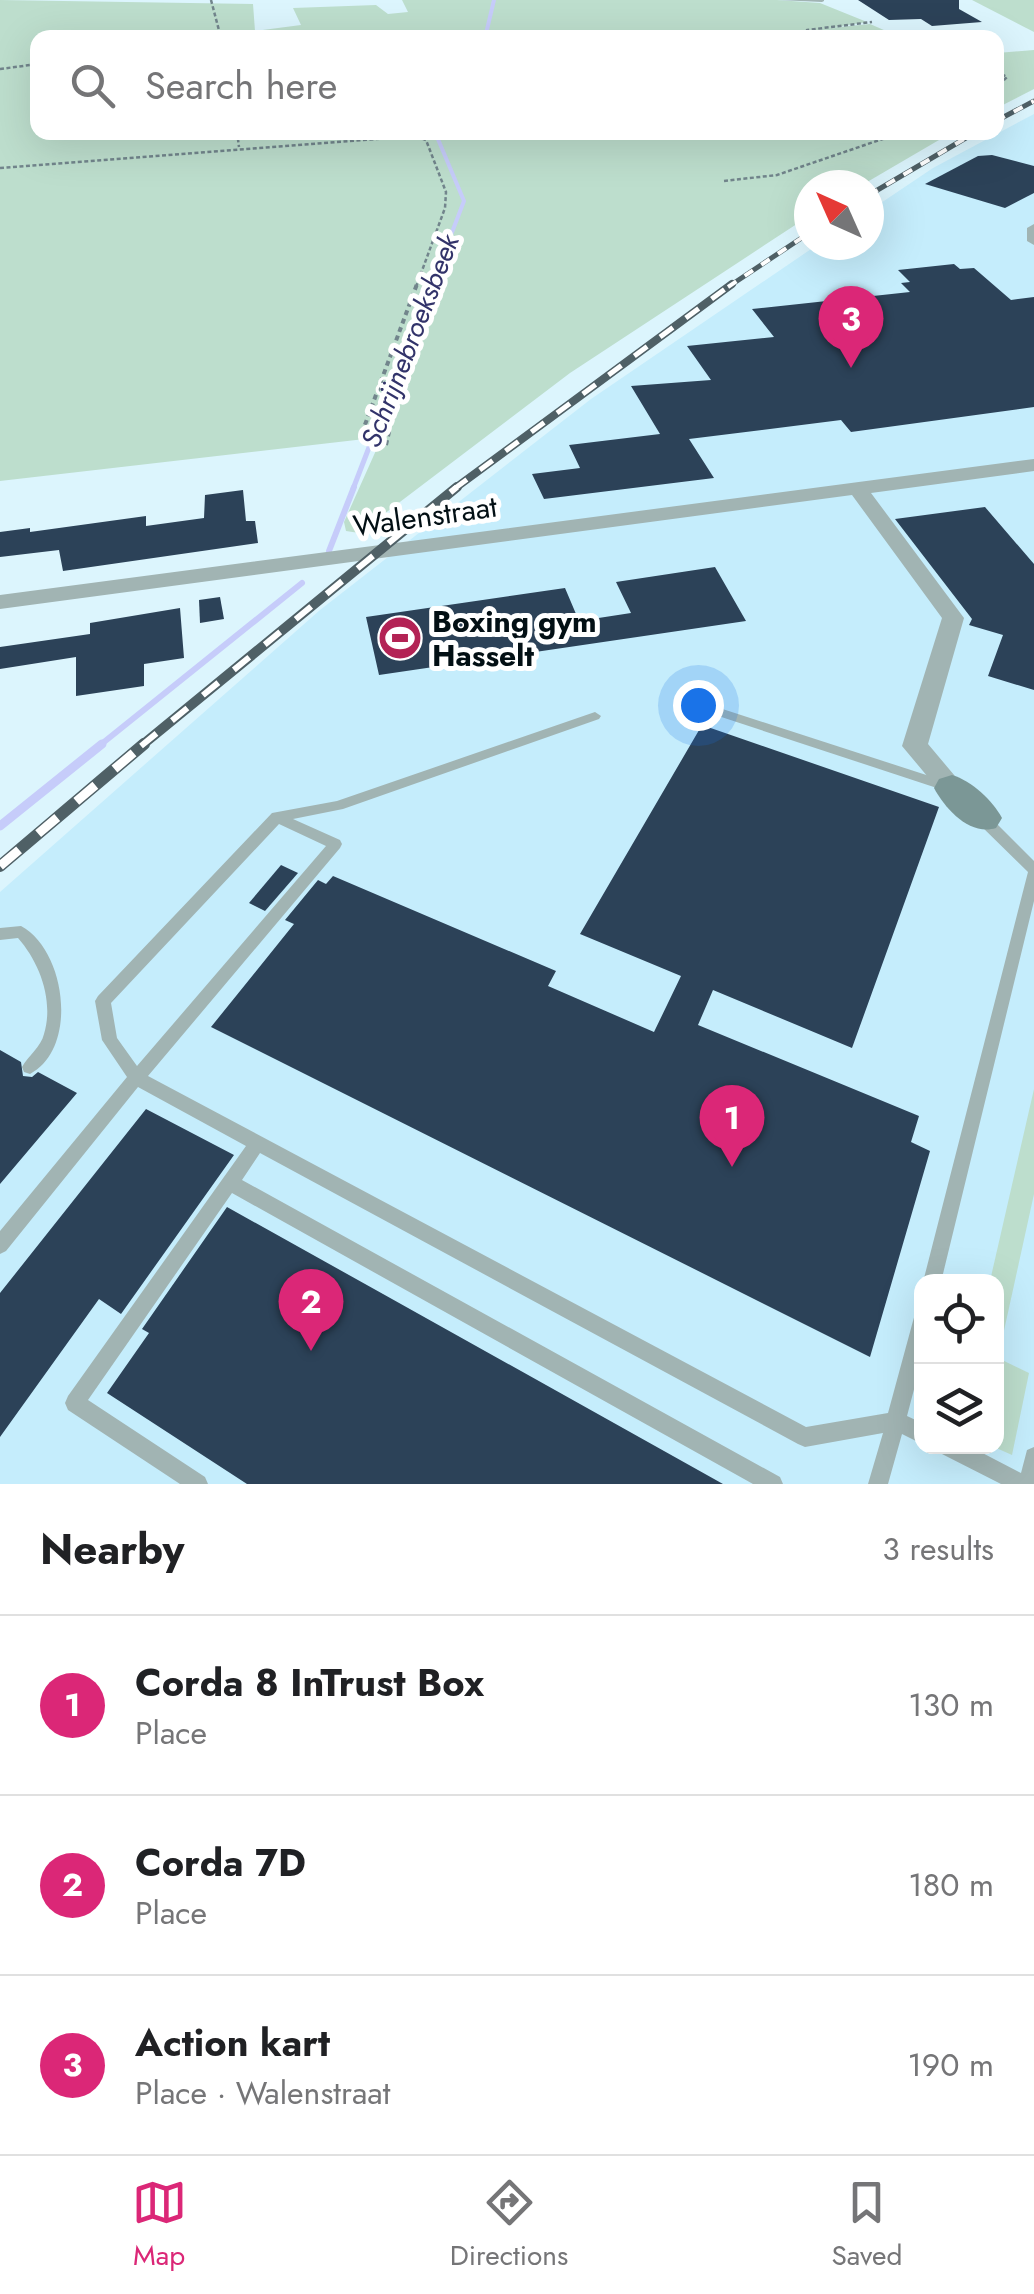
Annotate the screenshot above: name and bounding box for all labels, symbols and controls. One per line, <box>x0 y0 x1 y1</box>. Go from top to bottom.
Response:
search box <box>30 30 1004 140</box>
icon: search <box>65 58 120 113</box>
text: Search here <box>145 58 337 113</box>
north arrow <box>794 170 884 260</box>
water label: Schrijnebroeksbeek <box>351 228 470 453</box>
pin: 3 <box>818 286 884 368</box>
street label: Walenstraat <box>350 485 501 547</box>
place label: Boxing gym Hasselt <box>432 600 597 677</box>
sports icon: Boxing gym Hasselt <box>377 615 423 661</box>
your location <box>673 680 724 731</box>
pin: 1 <box>700 1084 764 1167</box>
pin: 2 <box>278 1268 344 1351</box>
map controls <box>914 1274 1004 1454</box>
button: locate <box>914 1274 1004 1364</box>
button: layers <box>914 1364 1004 1454</box>
text: Nearby <box>40 1519 184 1580</box>
text: 3 results <box>882 1526 994 1572</box>
text: Corda 8 InTrust Box <box>135 1655 484 1710</box>
text: 1 <box>64 1682 81 1728</box>
text: 130 m <box>908 1682 994 1728</box>
text: Place <box>135 1710 207 1756</box>
text: Corda 7D <box>135 1835 306 1890</box>
text: 2 <box>62 1862 83 1908</box>
text: 180 m <box>908 1862 994 1908</box>
text: Place <box>135 1890 207 1936</box>
text: Action kart <box>135 2015 330 2070</box>
text: 3 <box>63 2042 82 2088</box>
text: 190 m <box>907 2042 994 2088</box>
text: Place · Walenstraat <box>135 2070 390 2116</box>
tab: Map <box>132 2175 187 2276</box>
tab: Directions <box>450 2175 568 2276</box>
tab: Saved <box>831 2175 902 2276</box>

